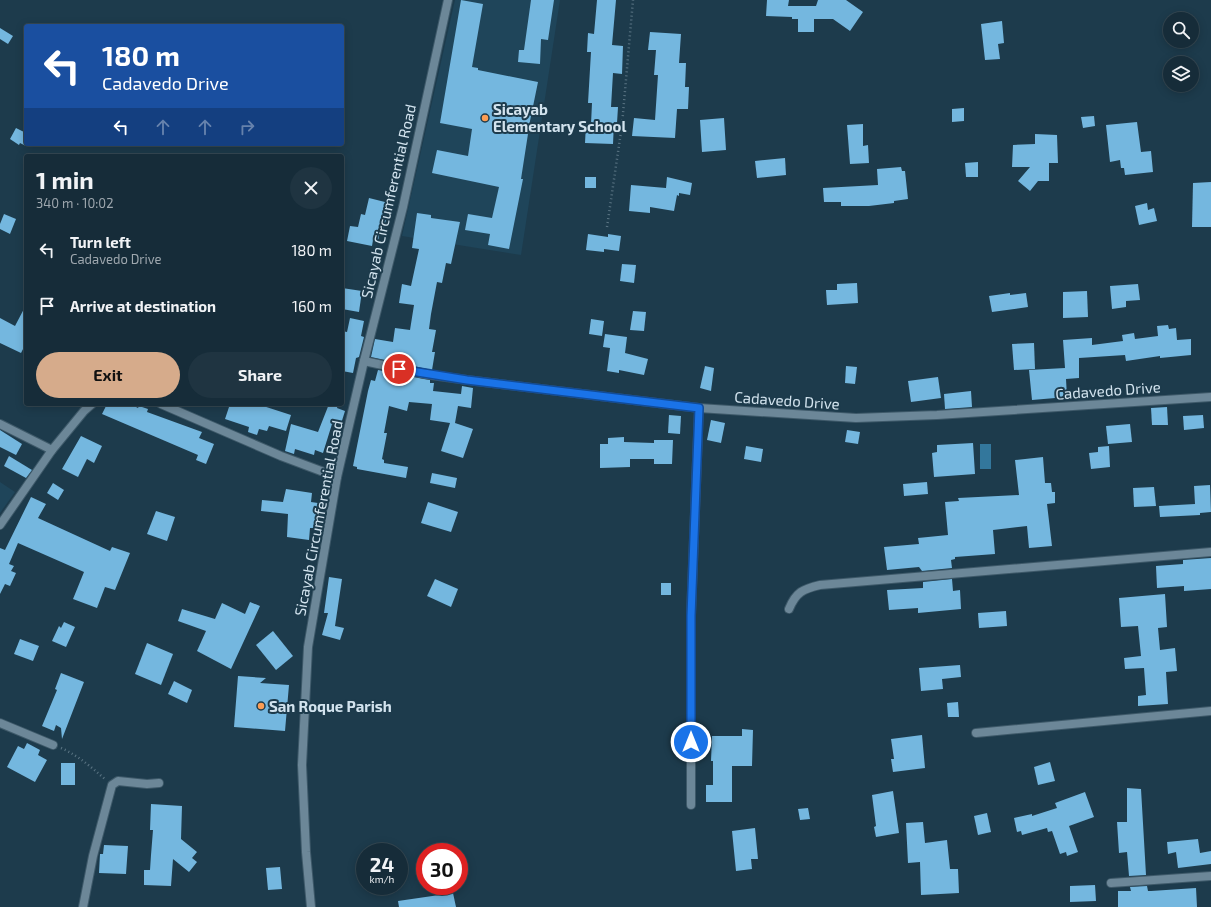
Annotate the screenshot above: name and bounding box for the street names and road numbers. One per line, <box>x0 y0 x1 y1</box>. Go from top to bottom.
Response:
street label: Sicayab Circumferential Road <box>357 102 419 300</box>
street label: Cadavedo Drive <box>1055 377 1161 403</box>
street label: Cadavedo Drive <box>734 387 840 413</box>
street label: Sicayab Circumferential Road <box>290 419 346 617</box>

